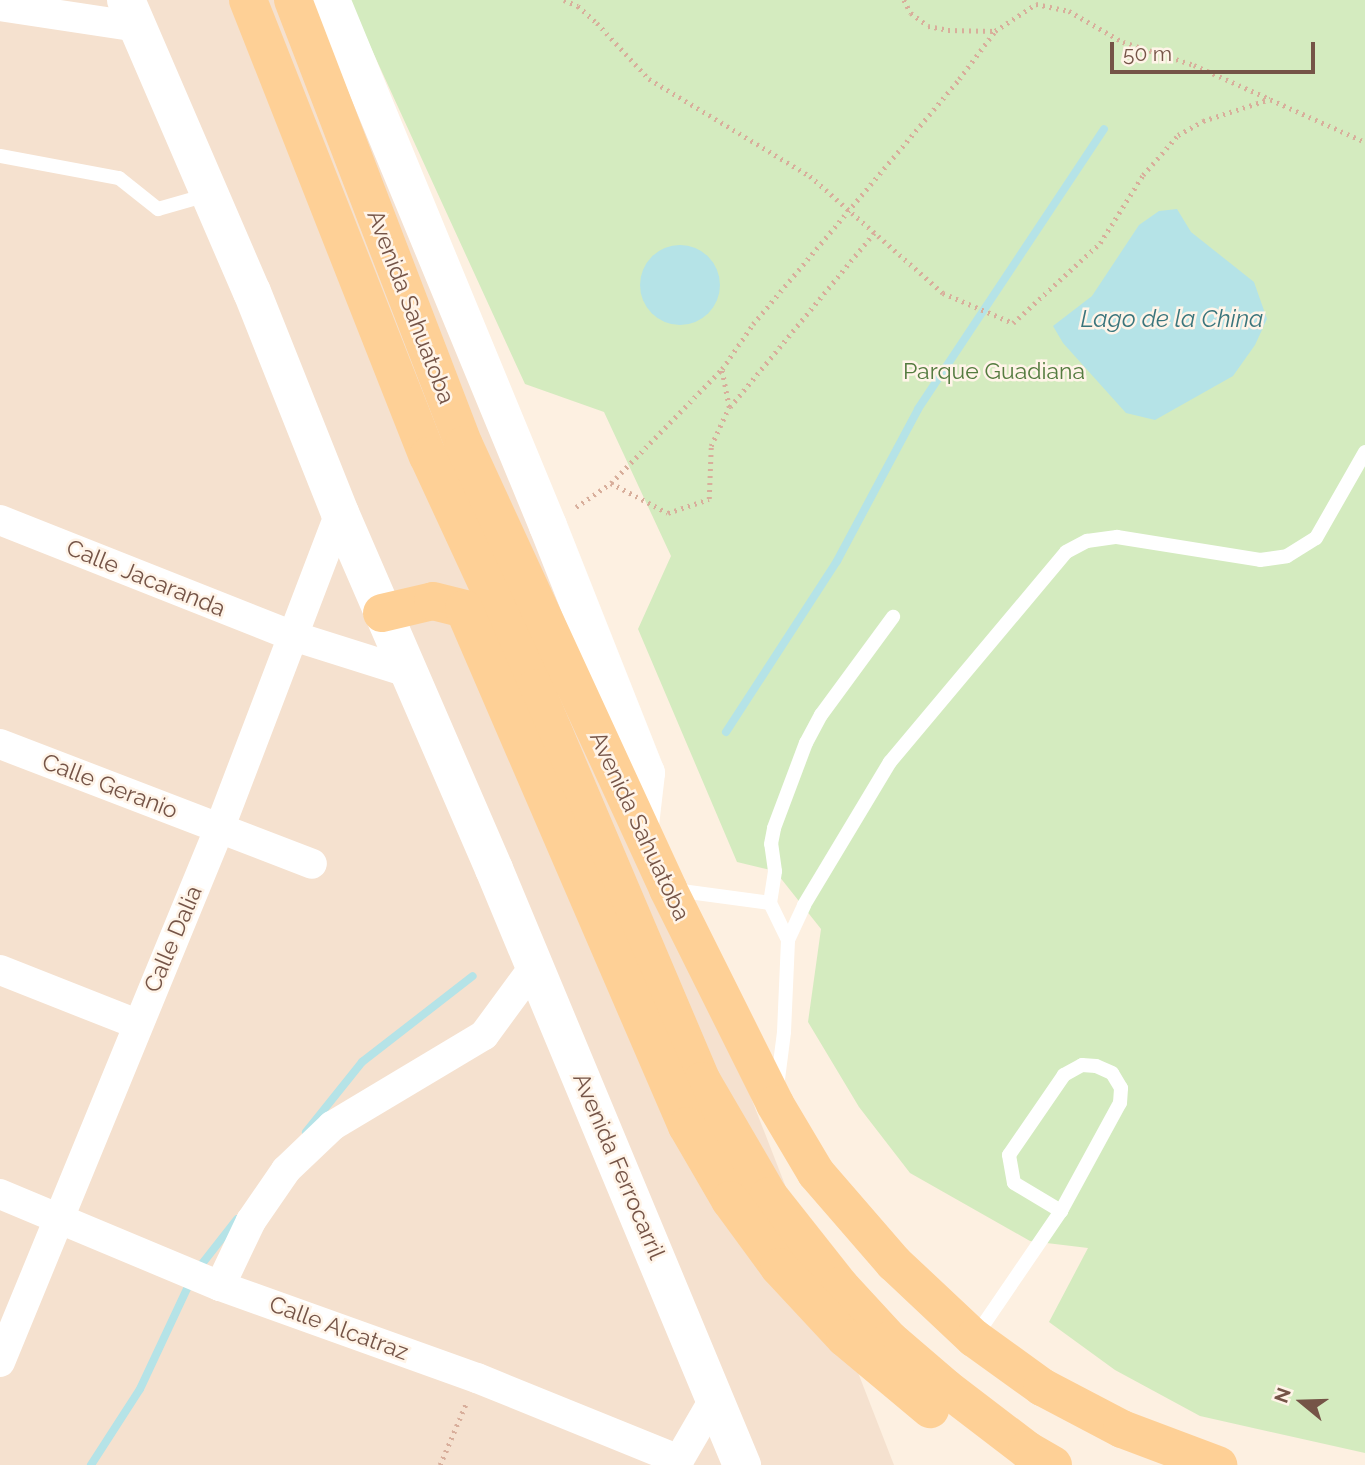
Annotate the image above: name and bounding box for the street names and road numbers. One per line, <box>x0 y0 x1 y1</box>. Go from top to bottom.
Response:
street label: Avenida Sahuatoba <box>361 206 461 408</box>
street label: Calle Jacaranda <box>62 533 230 623</box>
street label: Avenida Sahuatoba <box>584 727 696 925</box>
street label: Calle Geranio <box>38 748 182 824</box>
street label: Calle Dalia <box>138 882 208 996</box>
street label: Avenida Ferrocarril <box>567 1069 671 1263</box>
street label: Calle Alcatraz <box>265 1290 413 1366</box>

